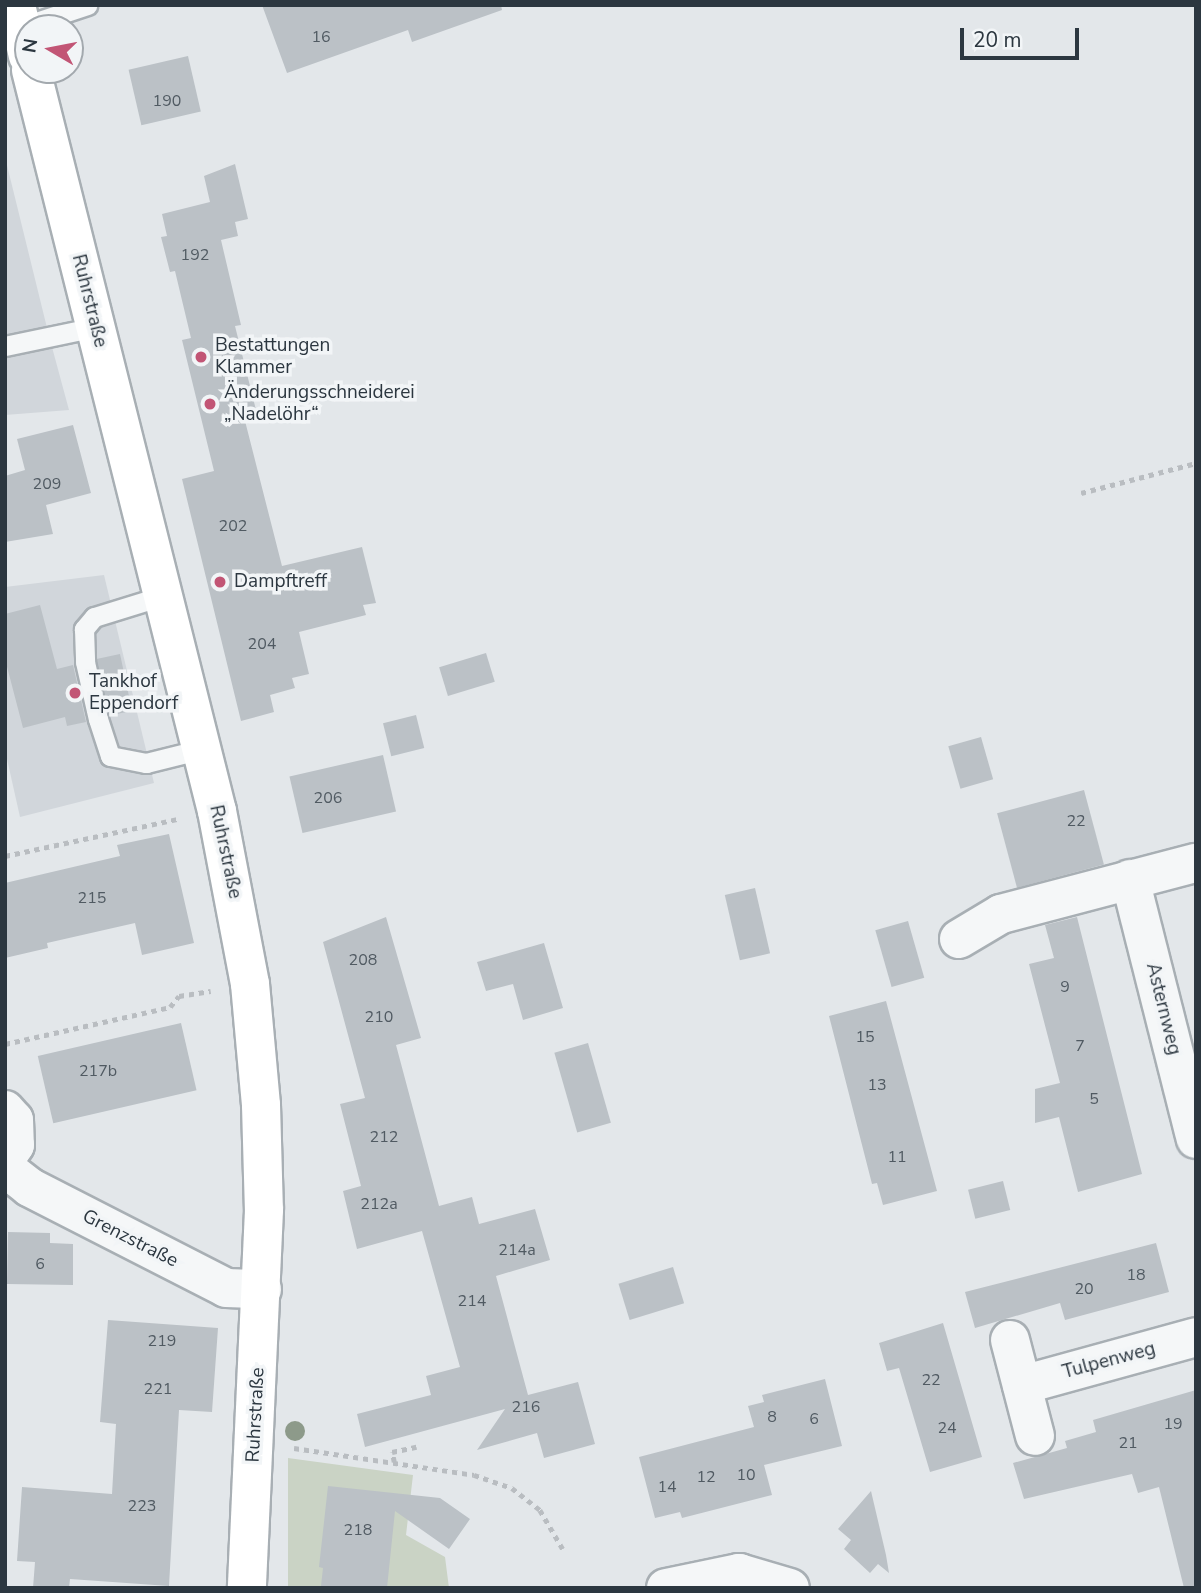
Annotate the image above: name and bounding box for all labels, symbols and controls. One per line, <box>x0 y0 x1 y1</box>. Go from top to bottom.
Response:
north arrow <box>14 14 84 84</box>
scale bar <box>963 14 1082 58</box>
text: 20 m <box>973 26 1022 54</box>
house number: 16 <box>311 27 331 47</box>
text: N <box>16 36 44 55</box>
house number: 190 <box>153 91 181 111</box>
house number: 192 <box>181 245 209 265</box>
street label: Ruhrstraße <box>66 252 112 350</box>
place label: Bestattungen Klammer <box>215 335 330 379</box>
marker: Bestattungen Klammer <box>193 349 209 365</box>
place label: Änderungsschneiderei „Nadelöhr“ <box>224 382 415 426</box>
marker: Änderungsschneiderei „Nadelöhr“ <box>202 396 218 412</box>
house number: 209 <box>33 474 61 494</box>
house number: 202 <box>219 516 247 536</box>
place label: Dampftreff <box>234 571 327 593</box>
marker: Dampftreff <box>212 574 228 590</box>
house number: 204 <box>248 634 276 654</box>
place label: Tankhof Eppendorf <box>89 671 178 715</box>
marker: Tankhof Eppendorf <box>67 685 83 701</box>
house number: 206 <box>314 788 342 808</box>
street label: Ruhrstraße <box>204 803 246 901</box>
house number: 22 <box>1066 811 1086 831</box>
house number: 215 <box>78 888 106 908</box>
house number: 208 <box>349 950 377 970</box>
street label: Asternweg <box>1141 961 1185 1057</box>
house number: 9 <box>1060 977 1070 997</box>
house number: 210 <box>365 1007 393 1027</box>
house number: 15 <box>855 1027 875 1047</box>
house number: 7 <box>1075 1036 1085 1056</box>
house number: 217b <box>79 1061 117 1081</box>
house number: 13 <box>867 1075 887 1095</box>
house number: 5 <box>1089 1089 1099 1109</box>
house number: 212 <box>370 1127 398 1147</box>
house number: 11 <box>887 1147 907 1167</box>
house number: 212a <box>360 1194 398 1214</box>
street label: Grenzstraße <box>78 1205 182 1273</box>
house number: 214a <box>498 1240 536 1260</box>
house number: 6 <box>35 1254 45 1274</box>
house number: 18 <box>1126 1265 1146 1285</box>
house number: 20 <box>1074 1279 1094 1299</box>
house number: 214 <box>458 1291 486 1311</box>
house number: 219 <box>148 1331 176 1351</box>
street label: Tulpenweg <box>1060 1338 1158 1384</box>
street label: Ruhrstraße <box>242 1367 270 1463</box>
house number: 22 <box>921 1370 941 1390</box>
house number: 221 <box>144 1379 172 1399</box>
house number: 216 <box>512 1397 540 1417</box>
house number: 8 <box>767 1407 777 1427</box>
house number: 6 <box>809 1409 819 1429</box>
house number: 19 <box>1163 1414 1183 1434</box>
house number: 24 <box>937 1418 957 1438</box>
house number: 21 <box>1118 1433 1138 1453</box>
house number: 10 <box>736 1465 756 1485</box>
house number: 12 <box>696 1467 716 1487</box>
house number: 14 <box>657 1477 677 1497</box>
house number: 223 <box>128 1496 156 1516</box>
house number: 218 <box>344 1520 372 1540</box>

